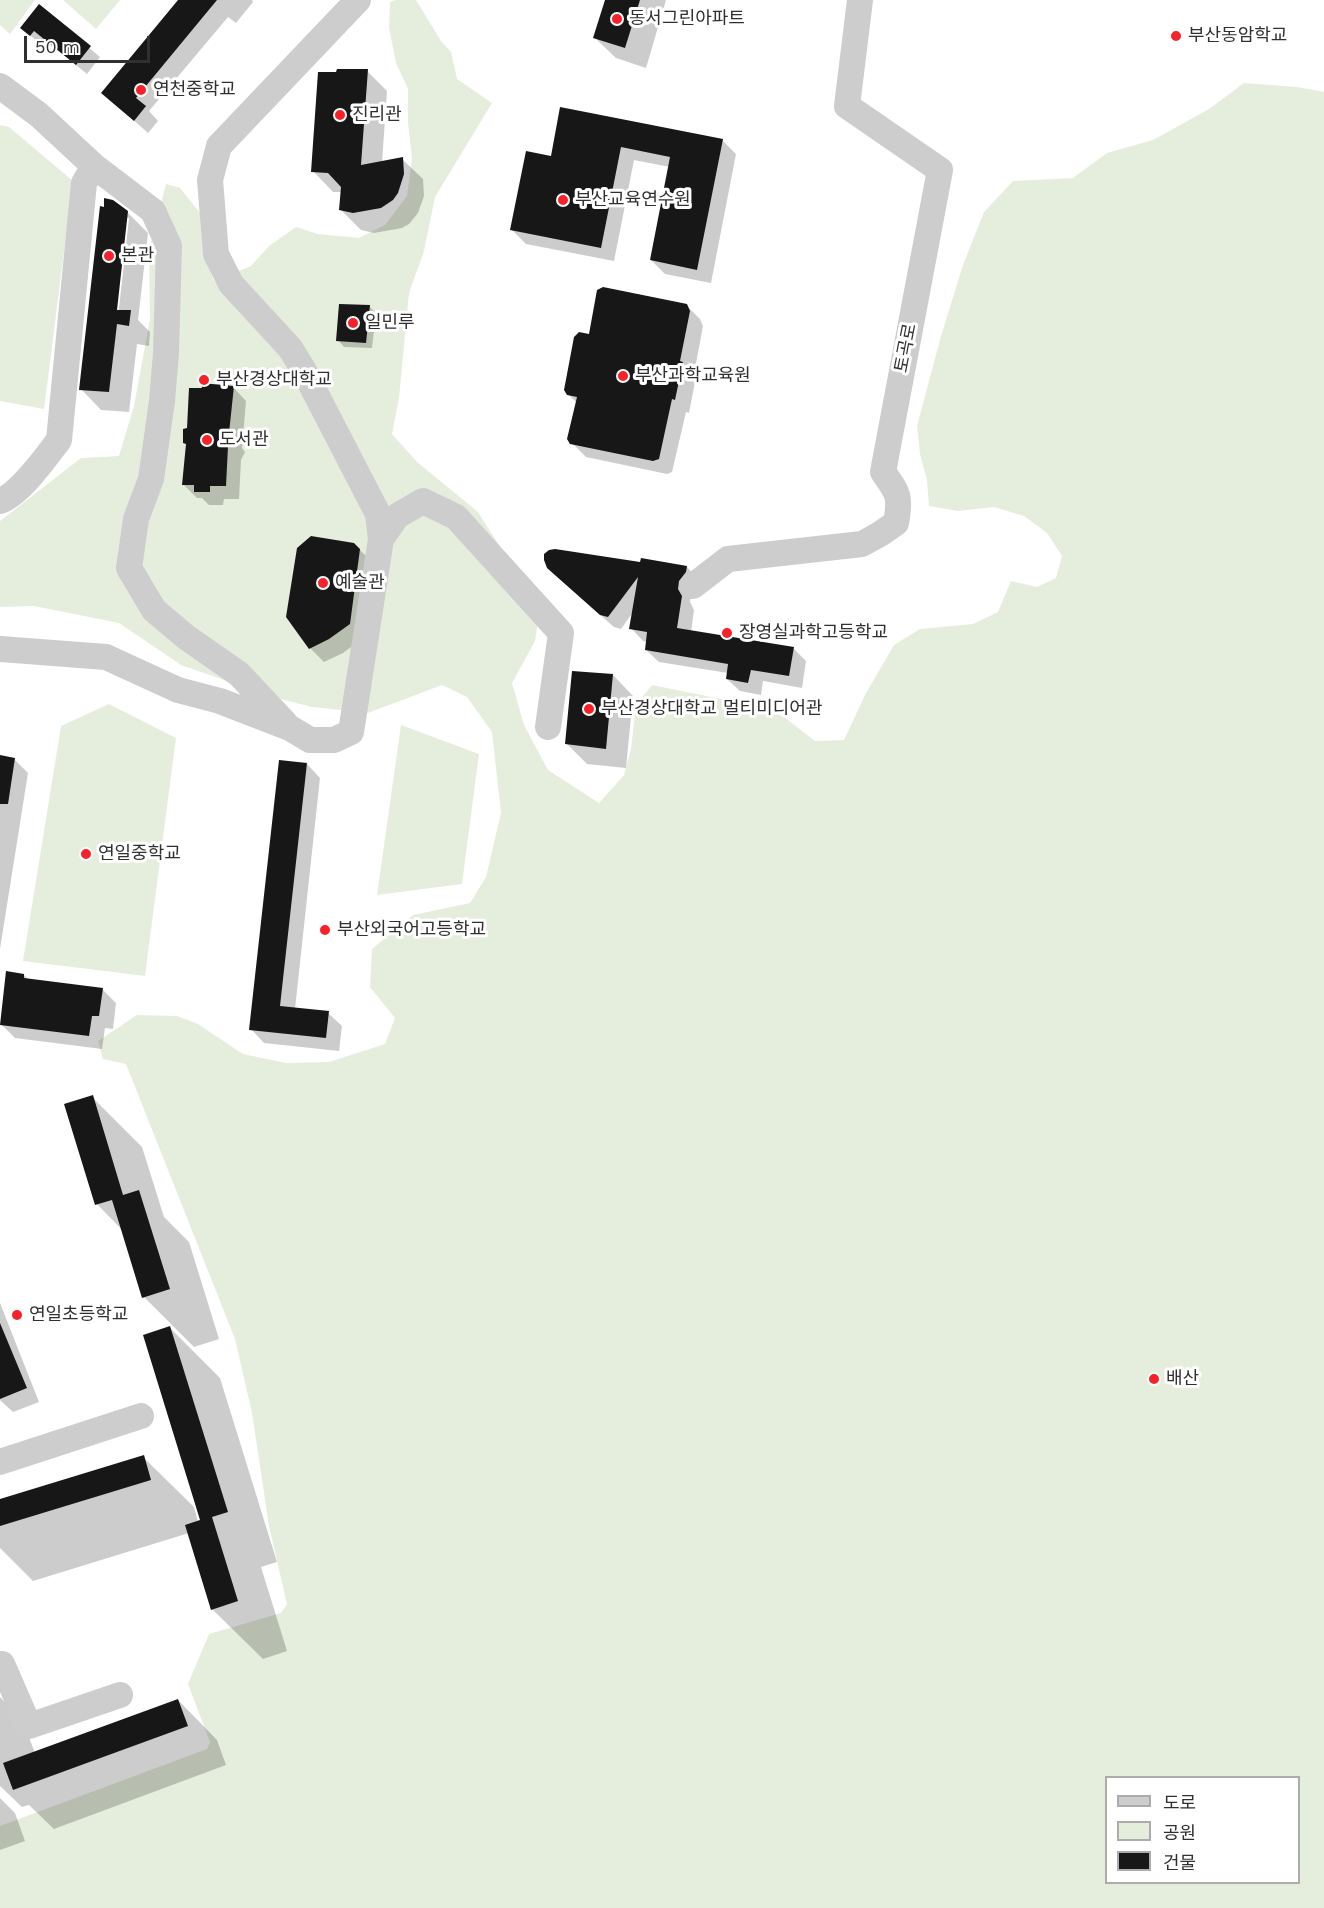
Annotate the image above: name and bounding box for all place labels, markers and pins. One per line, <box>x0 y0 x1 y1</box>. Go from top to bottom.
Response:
place label: 동서그린아파트 <box>629 8 745 30</box>
marker: 동서그린아파트 <box>610 12 624 26</box>
place label: 부산동암학교 <box>1188 25 1287 47</box>
marker: 부산동암학교 <box>1169 29 1183 43</box>
place label: 연천중학교 <box>153 79 236 101</box>
marker: 연천중학교 <box>134 83 148 97</box>
place label: 진리관 <box>352 104 402 126</box>
marker: 진리관 <box>333 108 347 122</box>
place label: 부산교육연수원 <box>575 189 691 211</box>
marker: 부산교육연수원 <box>556 193 570 207</box>
place label: 본관 <box>121 245 154 267</box>
marker: 본관 <box>102 249 116 263</box>
place label: 일민루 <box>365 312 415 334</box>
marker: 일민루 <box>346 316 360 330</box>
place label: 부산과학교육원 <box>635 365 751 387</box>
place label: 부산경상대학교 <box>216 369 332 391</box>
marker: 부산과학교육원 <box>616 369 630 383</box>
marker: 부산경상대학교 <box>197 373 211 387</box>
place label: 도서관 <box>219 429 269 451</box>
marker: 도서관 <box>200 433 214 447</box>
place label: 예술관 <box>335 572 385 594</box>
marker: 예술관 <box>316 576 330 590</box>
place label: 장영실과학고등학교 <box>739 622 888 644</box>
marker: 장영실과학고등학교 <box>720 626 734 640</box>
place label: 부산경상대학교 멀티미디어관 <box>601 698 822 720</box>
marker: 부산경상대학교 멀티미디어관 <box>582 702 596 716</box>
place label: 연일중학교 <box>98 843 181 865</box>
marker: 연일중학교 <box>79 847 93 861</box>
place label: 부산외국어고등학교 <box>337 919 486 941</box>
marker: 부산외국어고등학교 <box>318 923 332 937</box>
place label: 연일초등학교 <box>29 1304 128 1326</box>
marker: 연일초등학교 <box>10 1308 24 1322</box>
place label: 배산 <box>1166 1368 1199 1390</box>
marker: 배산 <box>1147 1372 1161 1386</box>

